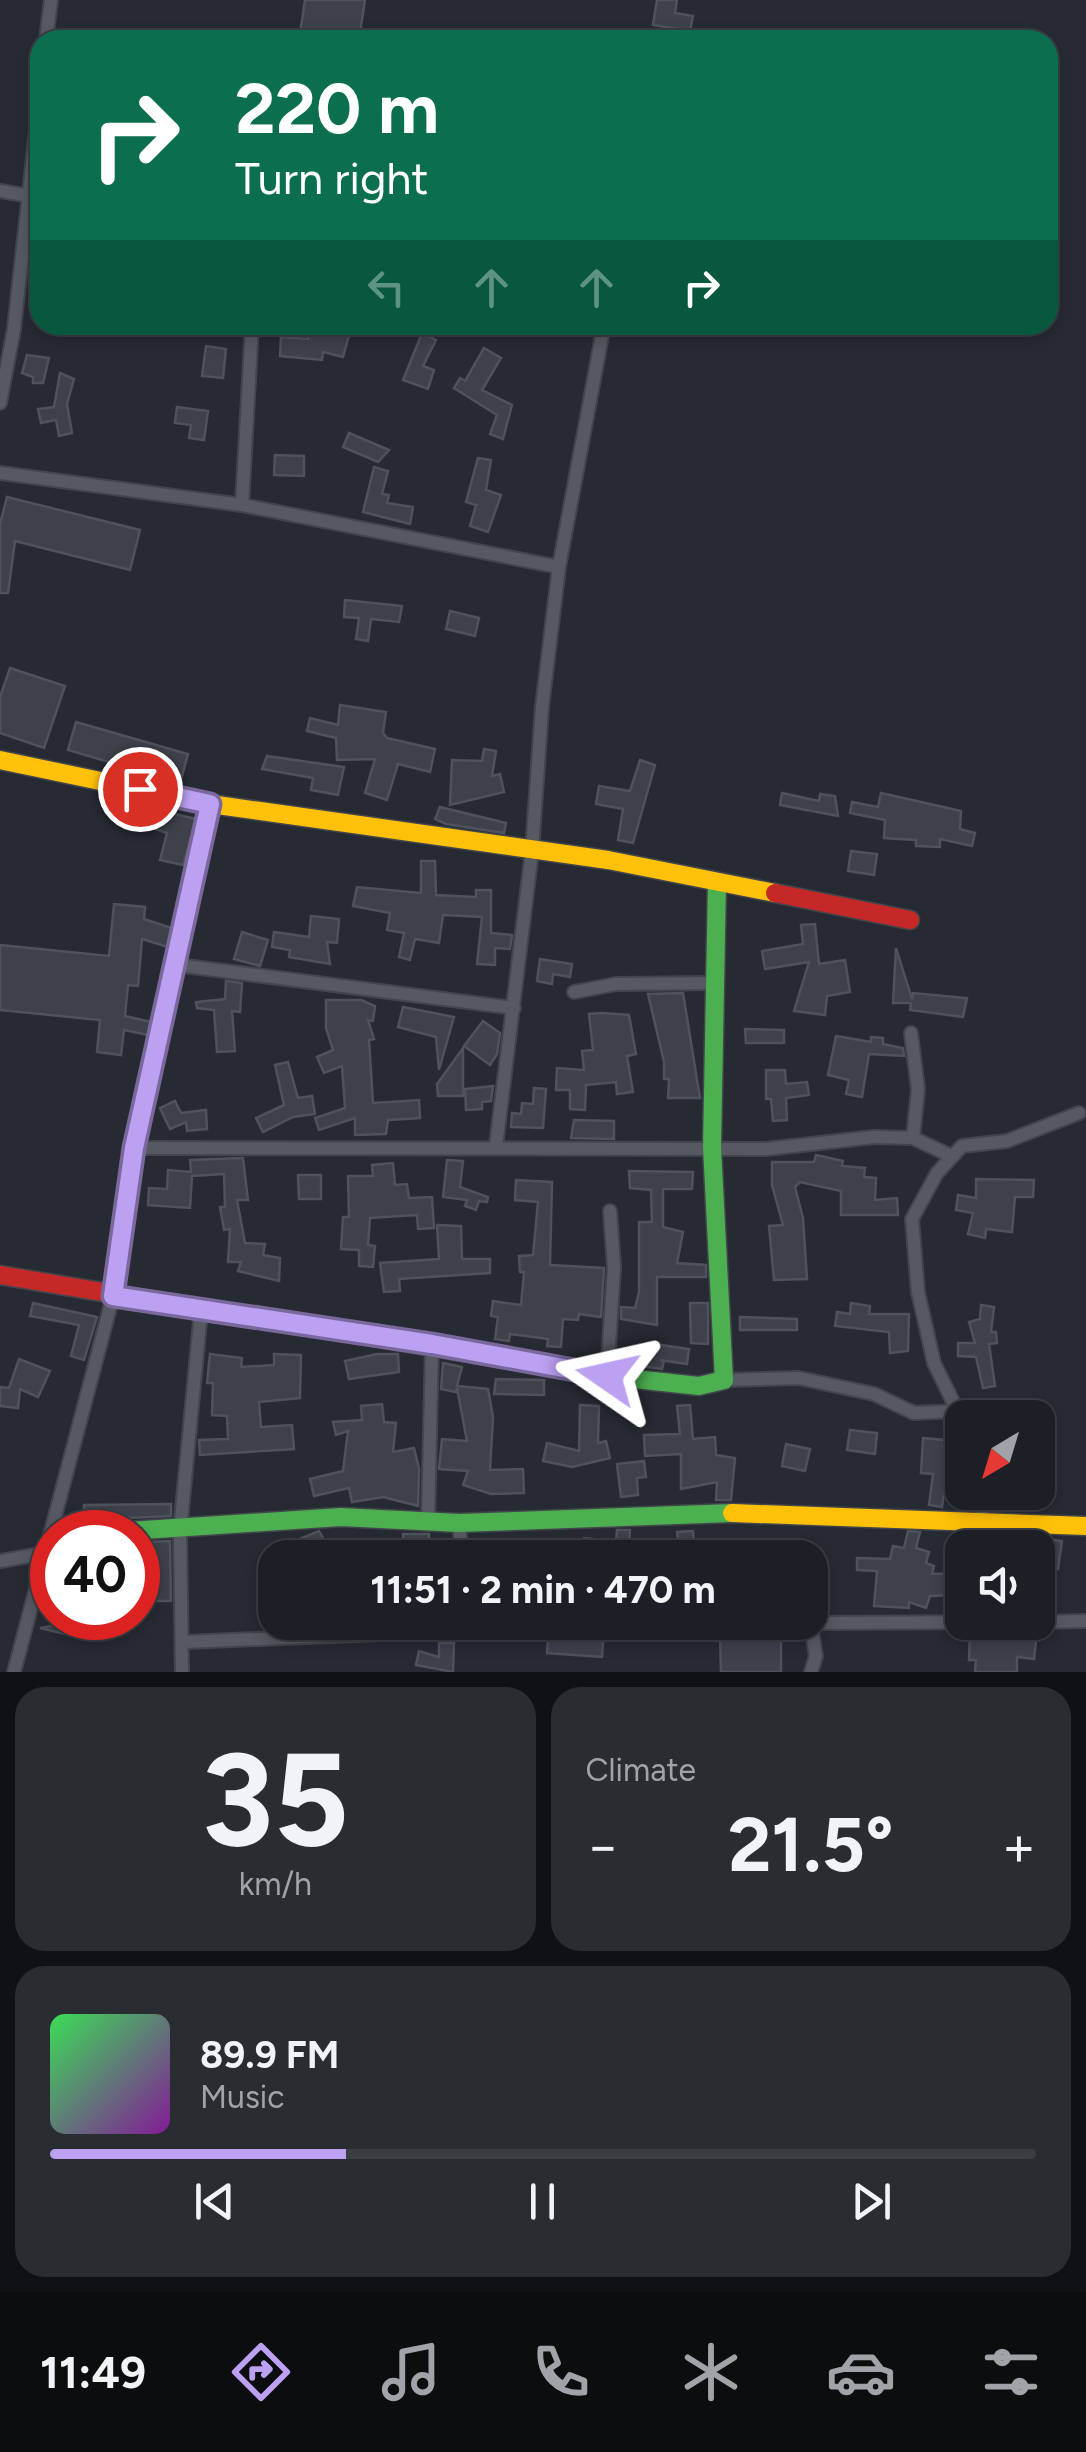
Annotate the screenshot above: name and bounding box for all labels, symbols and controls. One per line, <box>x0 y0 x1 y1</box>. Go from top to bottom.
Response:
text: 220 m <box>235 66 439 151</box>
icon: right <box>70 70 200 200</box>
text: Turn right <box>235 151 428 205</box>
icon: left <box>359 260 414 315</box>
icon: ahead <box>464 260 519 315</box>
icon: ahead <box>569 260 624 315</box>
icon: right <box>674 260 729 315</box>
pin <box>98 747 183 832</box>
icon: arrive <box>113 762 168 817</box>
position arrow <box>555 1324 659 1428</box>
north arrow <box>945 1400 1055 1510</box>
map controls <box>945 1400 1055 1640</box>
speed limit sign: 40 <box>30 1510 160 1640</box>
button: sound <box>945 1530 1055 1640</box>
text: 11:51 · 2 min · 470 m <box>370 1567 716 1613</box>
text: 35 <box>201 1722 349 1878</box>
text: Climate <box>586 1751 696 1789</box>
text: 21.5° <box>728 1800 894 1890</box>
text: − <box>586 1813 620 1879</box>
text: + <box>1002 1813 1036 1879</box>
text: km/h <box>239 1865 312 1903</box>
text: 89.9 FM <box>200 2032 339 2078</box>
text: Music <box>200 2078 285 2116</box>
icon: previous <box>187 2174 242 2229</box>
icon: pause <box>515 2174 570 2229</box>
icon: next <box>844 2174 899 2229</box>
icon: directions <box>226 2337 296 2407</box>
icon: music <box>376 2337 446 2407</box>
icon: phone <box>526 2337 596 2407</box>
icon: climate <box>676 2337 746 2407</box>
icon: car <box>826 2337 896 2407</box>
icon: filters <box>976 2337 1046 2407</box>
text: 11:49 <box>40 2345 146 2399</box>

